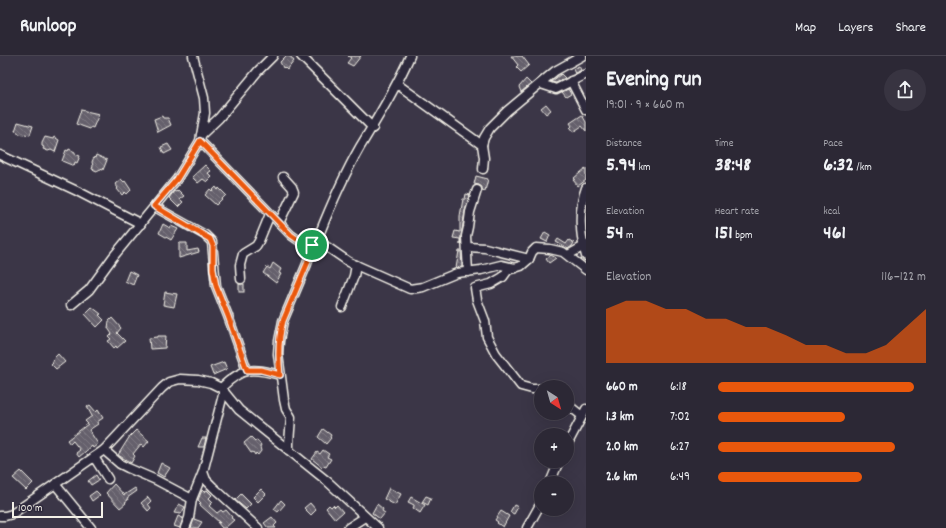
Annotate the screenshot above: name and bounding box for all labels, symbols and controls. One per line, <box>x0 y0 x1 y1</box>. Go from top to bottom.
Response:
text: Runloop <box>20 14 76 41</box>
text: Map <box>795 18 816 38</box>
text: Layers <box>838 18 873 38</box>
text: Share <box>895 18 926 38</box>
text: Evening run <box>606 65 702 96</box>
button: share <box>884 69 926 111</box>
text: 19:01 · 9 × 660 m <box>606 96 685 115</box>
text: Distance <box>606 136 642 152</box>
text: Time <box>715 136 733 152</box>
text: Pace <box>823 136 843 152</box>
text: 5.94 <box>606 152 636 180</box>
text: 38:48 <box>715 152 751 180</box>
text: 6:32 <box>823 152 854 180</box>
text: km <box>636 160 651 176</box>
text: /km <box>854 160 872 176</box>
text: Elevation <box>606 204 644 220</box>
text: Heart rate <box>715 204 759 220</box>
text: kcal <box>823 204 840 220</box>
text: 54 <box>606 220 624 248</box>
text: 151 <box>715 220 733 248</box>
text: 461 <box>823 220 846 248</box>
pin <box>295 228 329 262</box>
text: m <box>624 228 634 244</box>
text: bpm <box>733 228 753 244</box>
icon: arrive <box>301 234 323 256</box>
text: Elevation <box>606 268 651 287</box>
text: 116–122 m <box>881 268 926 287</box>
text: 660 m <box>606 378 638 397</box>
text: 6:18 <box>670 378 687 397</box>
north arrow <box>534 380 574 420</box>
map controls <box>534 380 574 516</box>
text: 1.3 km <box>606 408 634 427</box>
text: 7:02 <box>670 408 690 427</box>
button: + <box>534 428 574 468</box>
text: 2.0 km <box>606 438 638 457</box>
text: 6:27 <box>670 438 689 457</box>
text: 2.6 km <box>606 468 637 487</box>
text: 6:49 <box>670 468 690 487</box>
button: − <box>534 476 574 516</box>
scale bar <box>12 500 103 519</box>
text: 100 m <box>18 501 42 517</box>

